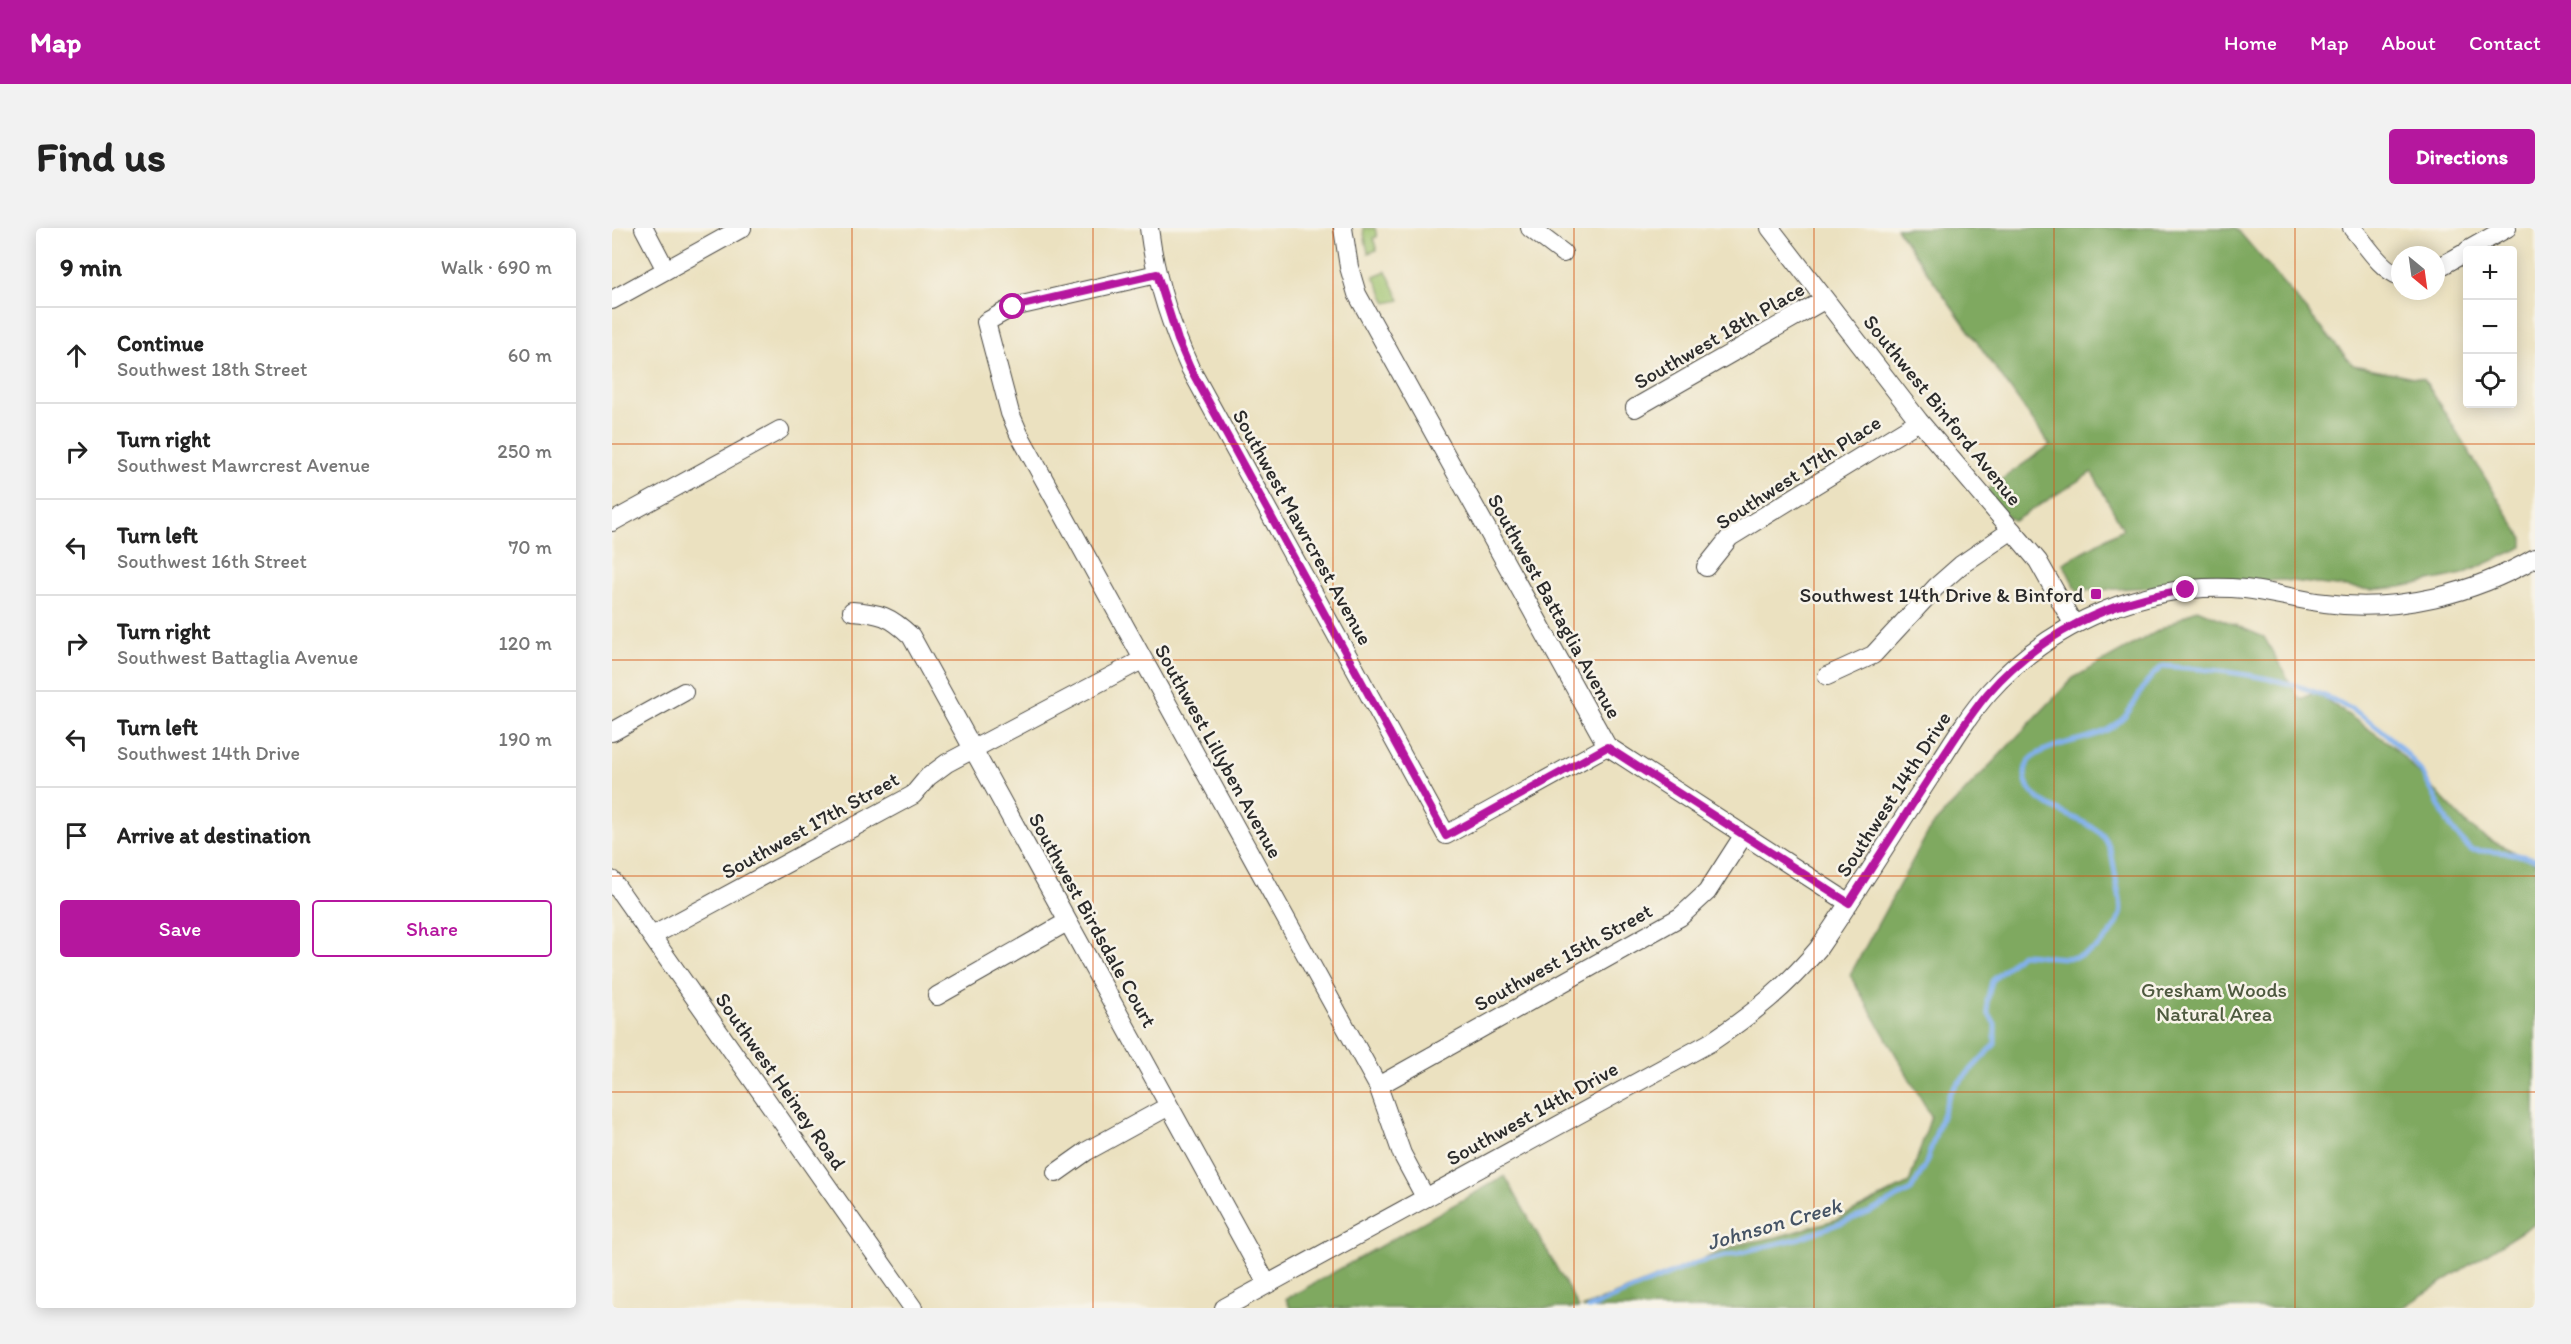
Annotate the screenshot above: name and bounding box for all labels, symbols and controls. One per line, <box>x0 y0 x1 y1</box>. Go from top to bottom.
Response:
text: Map <box>30 25 81 59</box>
text: Home <box>2224 30 2277 55</box>
text: Map <box>2310 30 2349 55</box>
text: About <box>2382 30 2436 55</box>
text: Contact <box>2469 30 2541 55</box>
button: Directions <box>2389 129 2535 184</box>
text: Find us <box>36 131 166 182</box>
north arrow <box>2391 246 2445 300</box>
map controls <box>2463 246 2517 408</box>
button: + <box>2463 246 2517 300</box>
text: 9 min <box>60 251 122 283</box>
text: Walk · 690 m <box>441 255 552 279</box>
street label: Southwest 18th Place <box>1629 276 1809 394</box>
route start <box>999 293 1025 319</box>
button: − <box>2463 300 2517 354</box>
street label: Southwest Binford Avenue <box>1858 310 2028 510</box>
text: Continue <box>117 330 204 357</box>
icon: ahead <box>60 339 93 372</box>
text: 60 m <box>508 343 552 367</box>
button: locate <box>2463 354 2517 408</box>
text: Southwest 18th Street <box>117 357 308 381</box>
street label: Southwest Mawrcrest Avenue <box>1228 405 1378 649</box>
street label: Southwest 17th Place <box>1711 409 1885 535</box>
text: Turn right <box>117 426 211 453</box>
icon: right <box>60 435 93 468</box>
text: 250 m <box>497 439 552 463</box>
text: Southwest Mawrcrest Avenue <box>117 453 370 477</box>
street label: Southwest Battaglia Avenue <box>1483 489 1627 723</box>
text: Turn left <box>117 522 198 549</box>
icon: left <box>60 531 93 564</box>
text: 70 m <box>508 535 552 559</box>
text: Southwest 16th Street <box>117 549 307 573</box>
route end <box>2172 576 2198 602</box>
place label: Southwest 14th Drive & Binford <box>1799 582 2084 607</box>
marker: Southwest 14th Drive & Binford <box>2089 587 2103 601</box>
text: Turn right <box>117 618 211 645</box>
icon: right <box>60 627 93 660</box>
text: 120 m <box>499 631 552 655</box>
street label: Southwest Lillyben Avenue <box>1150 640 1288 862</box>
text: Southwest Battaglia Avenue <box>117 645 358 669</box>
street label: Southwest 14th Drive <box>1830 707 1956 881</box>
text: Turn left <box>117 714 198 741</box>
icon: left <box>60 723 93 756</box>
text: 190 m <box>499 727 552 751</box>
text: Southwest 14th Drive <box>117 741 300 765</box>
street label: Southwest 17th Street <box>717 766 903 884</box>
street label: Southwest Birdsdale Court <box>1024 808 1162 1032</box>
icon: arrive <box>60 819 93 852</box>
text: Arrive at destination <box>117 822 311 849</box>
street label: Southwest 15th Street <box>1470 898 1656 1016</box>
button: Save <box>60 900 300 957</box>
button: Share <box>312 900 552 957</box>
park label: Gresham Woods Natural Area <box>2141 977 2287 1026</box>
street label: Southwest Heiney Road <box>710 988 852 1174</box>
street label: Southwest 14th Drive <box>1442 1055 1622 1171</box>
water label: Johnson Creek <box>1704 1191 1846 1256</box>

